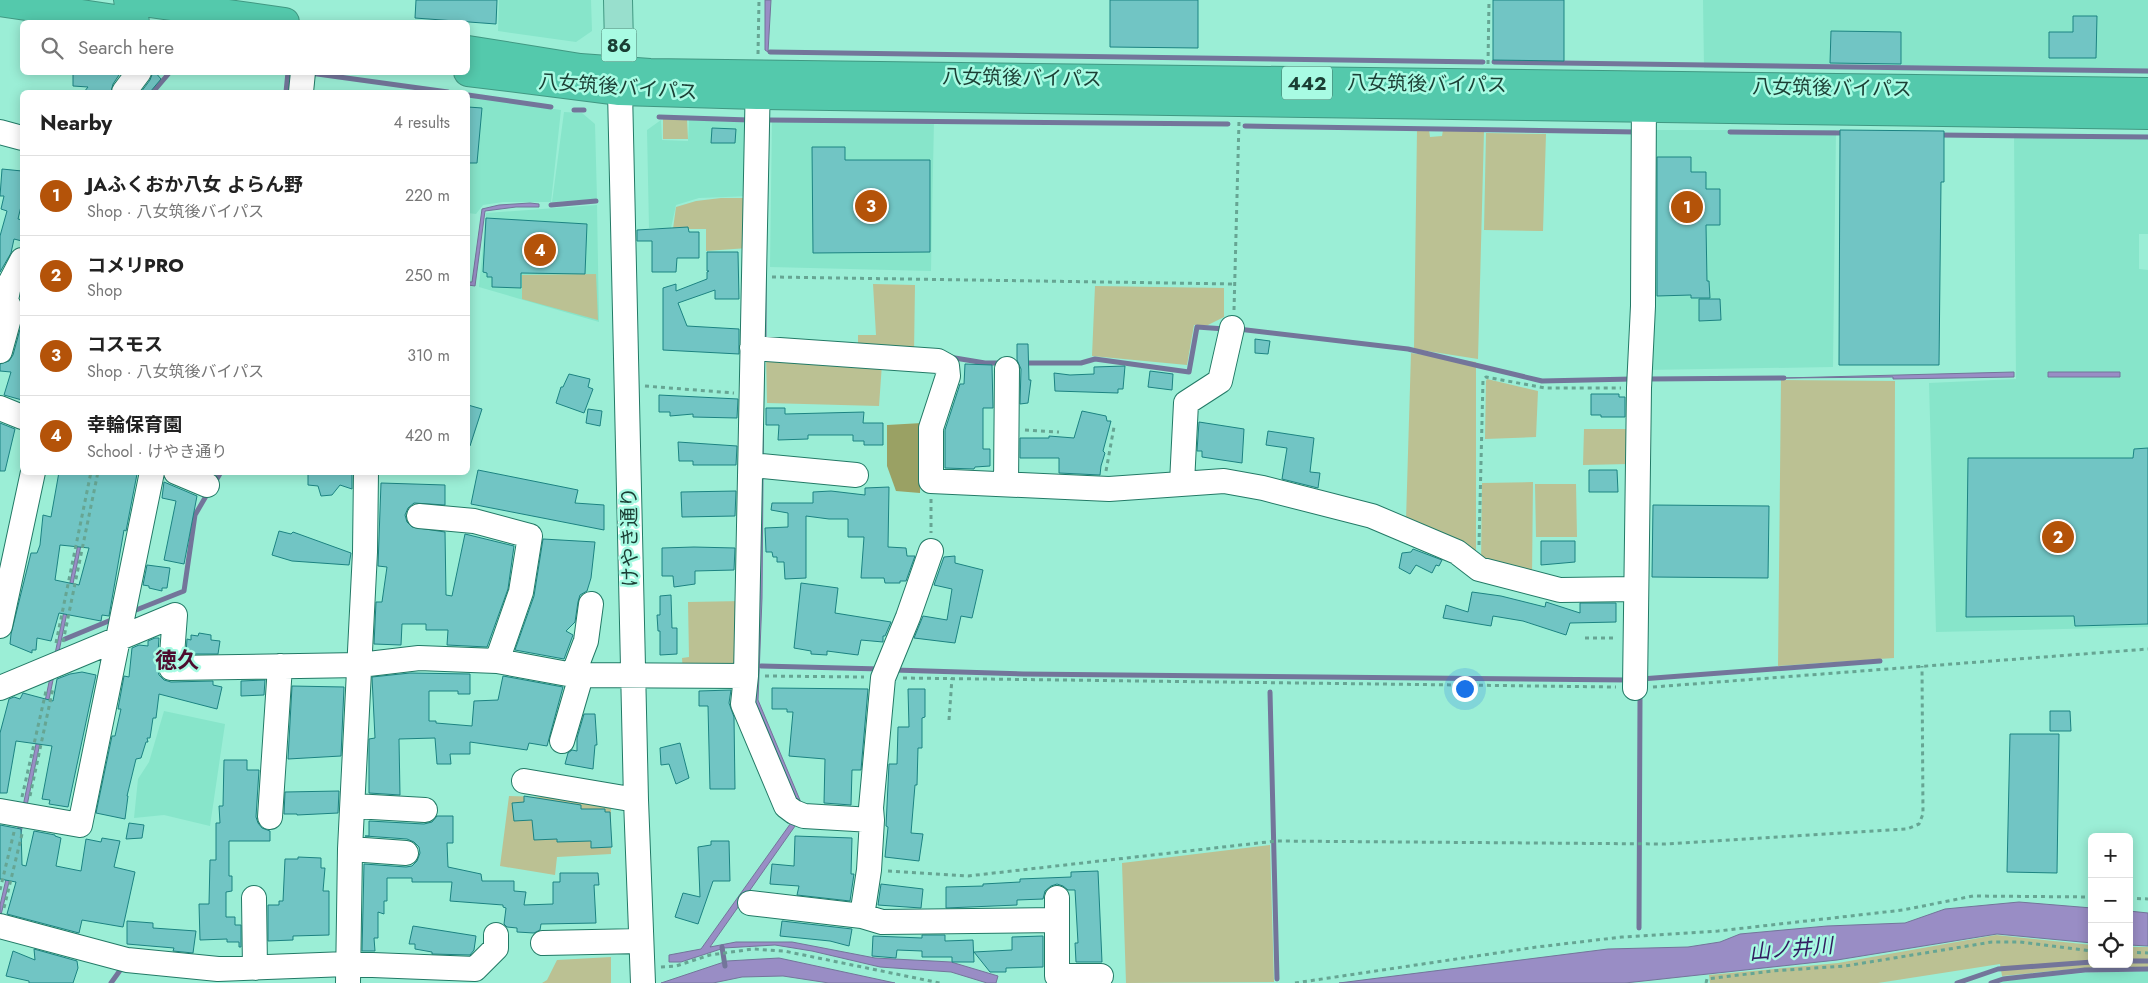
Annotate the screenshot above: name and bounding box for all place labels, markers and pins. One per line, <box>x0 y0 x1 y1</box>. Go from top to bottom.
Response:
pin: 3 <box>855 187 887 225</box>
pin: 1 <box>1671 188 1703 226</box>
pin: 4 <box>524 231 556 269</box>
pin: 2 <box>2042 518 2074 556</box>

